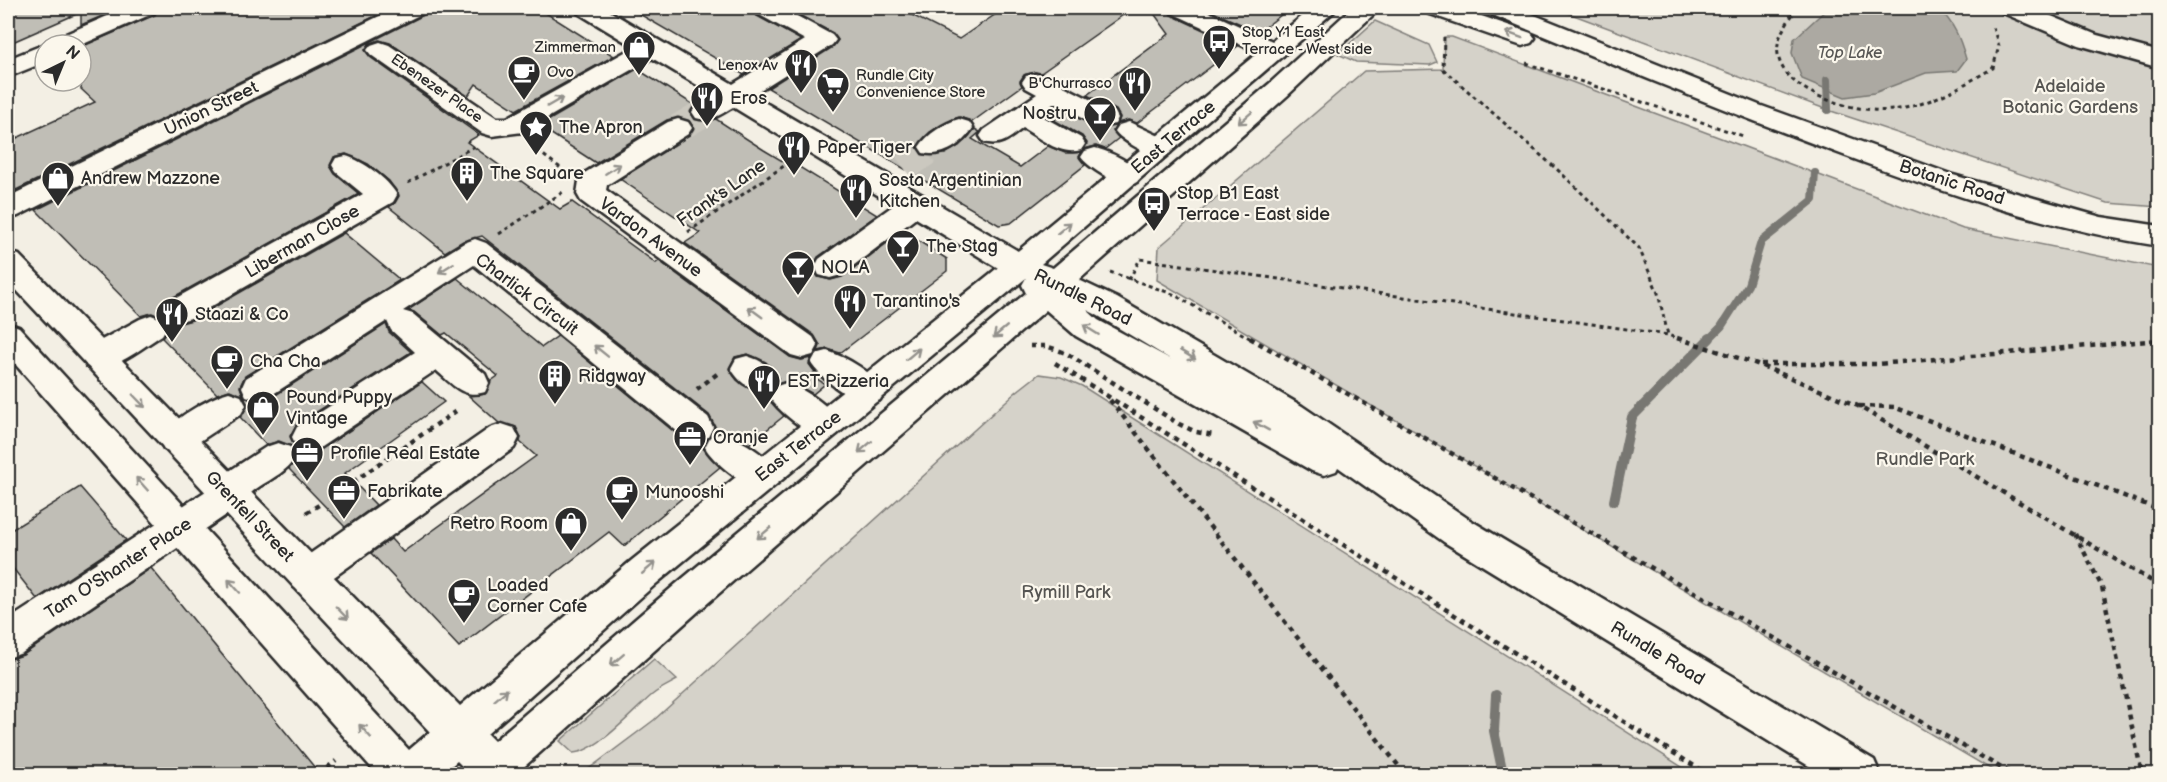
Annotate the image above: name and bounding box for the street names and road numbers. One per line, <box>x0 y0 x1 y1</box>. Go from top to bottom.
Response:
street label: Ebenezer Place <box>387 50 486 127</box>
street label: Union Street <box>161 76 262 140</box>
street label: East Terrace <box>1127 96 1220 179</box>
street label: Frank's Lane <box>673 155 770 232</box>
street label: Botanic Road <box>1896 156 2007 209</box>
street label: Vardon Avenue <box>595 193 706 282</box>
street label: Liberman Close <box>241 200 363 283</box>
street label: Charlick Circuit <box>471 249 583 340</box>
street label: Rundle Road <box>1030 265 1135 330</box>
street label: East Terrace <box>751 406 846 487</box>
street label: Grenfell Street <box>201 467 299 566</box>
street label: Tam O'Shanter Place <box>41 513 196 624</box>
street label: Rundle Road <box>1607 617 1709 690</box>

